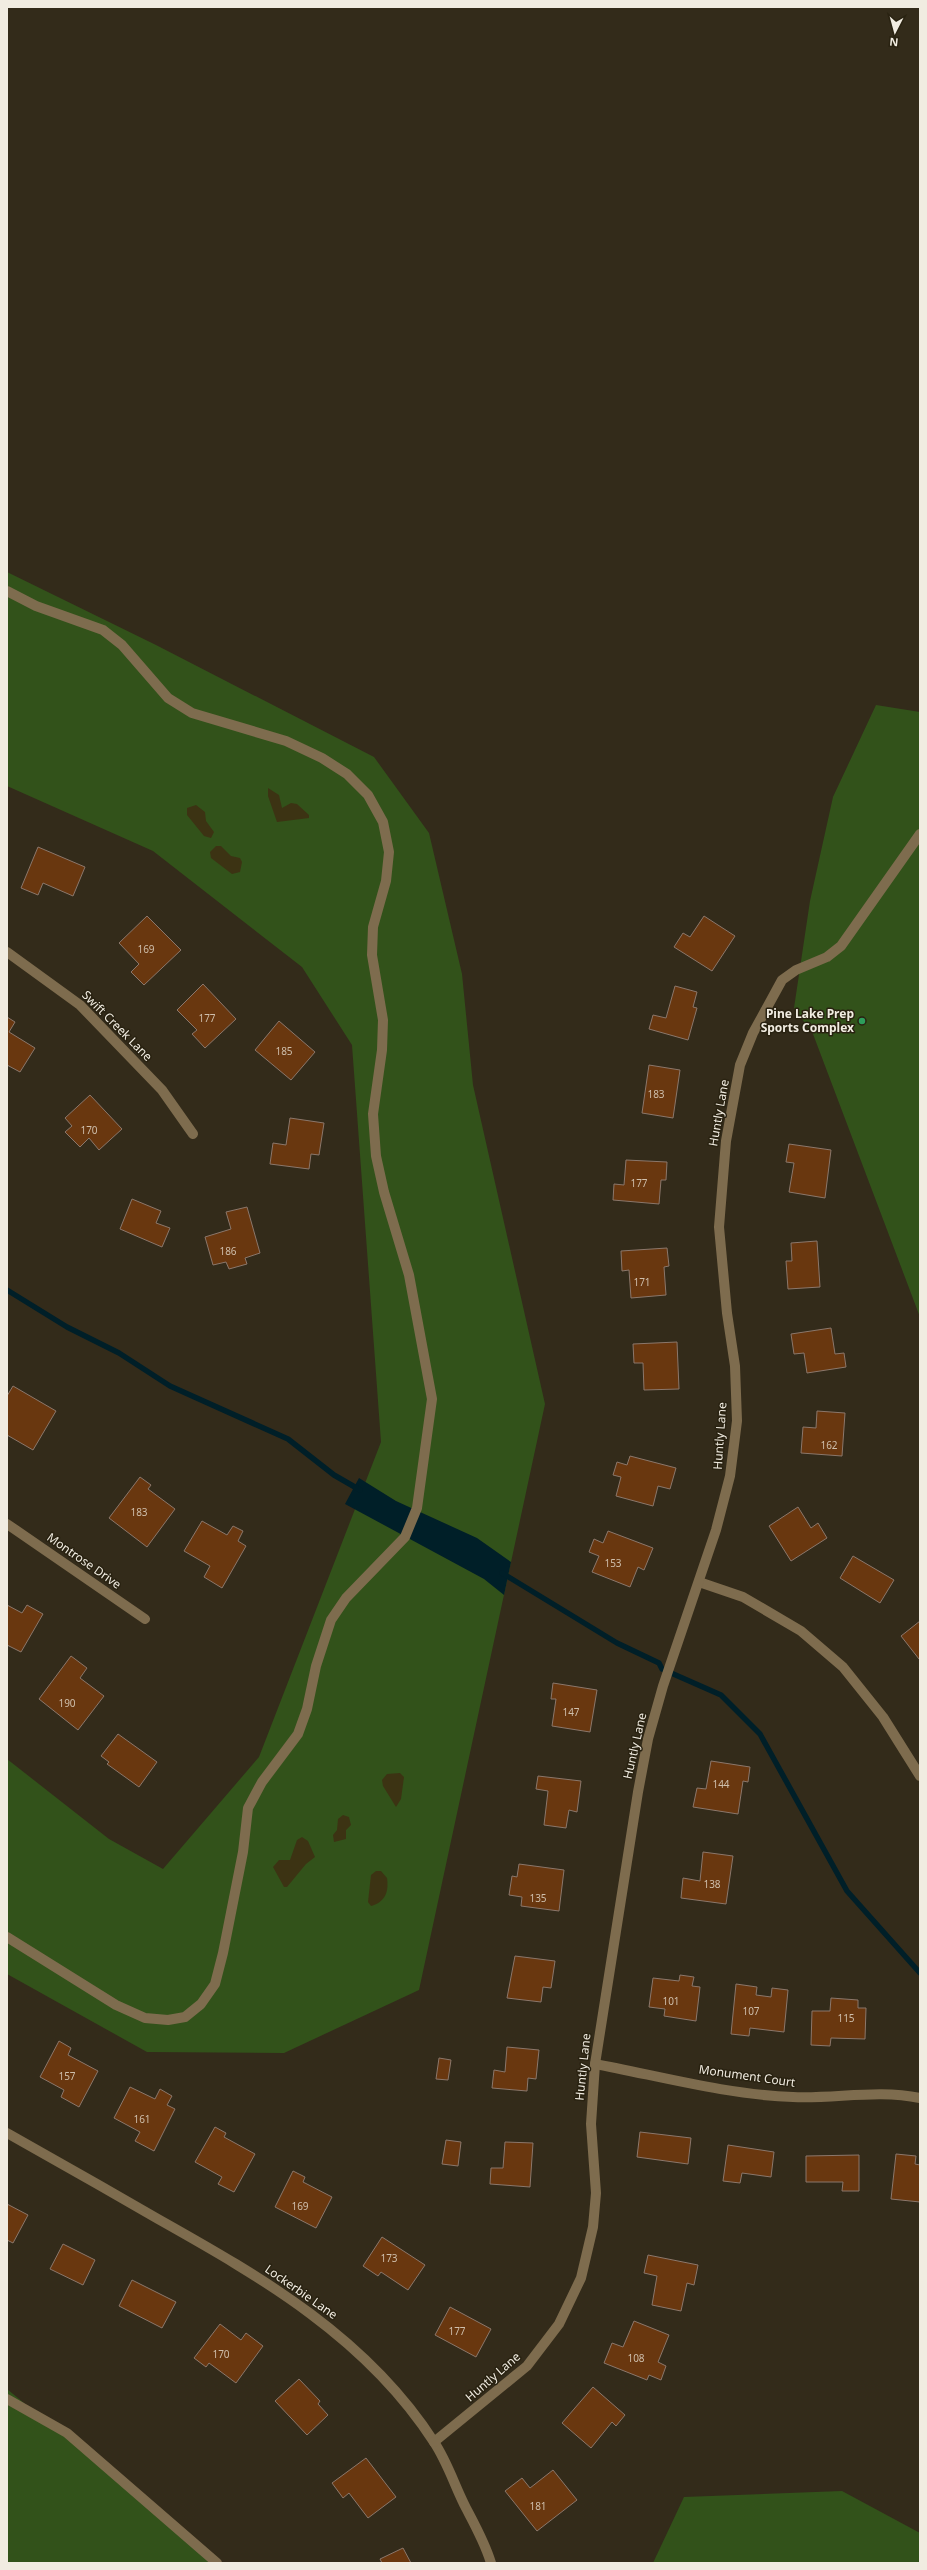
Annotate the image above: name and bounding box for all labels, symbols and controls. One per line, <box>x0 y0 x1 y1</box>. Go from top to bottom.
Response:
north arrow <box>875 12 915 52</box>
text: N <box>889 35 899 50</box>
house number: 169 <box>137 942 155 956</box>
street label: Swift Creek Lane <box>78 987 157 1065</box>
place label: Pine Lake Prep Sports Complex <box>761 1005 854 1036</box>
house number: 177 <box>198 1011 216 1025</box>
marker: Pine Lake Prep Sports Complex <box>857 1016 867 1026</box>
house number: 185 <box>275 1044 293 1058</box>
street label: Huntly Lane <box>704 1078 733 1148</box>
house number: 183 <box>647 1087 665 1101</box>
house number: 170 <box>80 1123 98 1137</box>
house number: 177 <box>630 1176 648 1190</box>
house number: 186 <box>219 1244 237 1258</box>
house number: 171 <box>633 1275 651 1289</box>
street label: Huntly Lane <box>709 1401 730 1470</box>
house number: 162 <box>820 1438 838 1452</box>
house number: 183 <box>130 1505 148 1519</box>
street label: Montrose Drive <box>44 1529 125 1593</box>
house number: 153 <box>604 1556 622 1570</box>
house number: 190 <box>58 1696 76 1710</box>
house number: 147 <box>562 1705 580 1719</box>
street label: Huntly Lane <box>619 1711 650 1781</box>
house number: 144 <box>712 1777 730 1791</box>
house number: 138 <box>703 1877 721 1891</box>
house number: 135 <box>529 1891 547 1905</box>
house number: 101 <box>662 1994 680 2008</box>
house number: 107 <box>742 2004 760 2018</box>
house number: 115 <box>837 2011 855 2025</box>
street label: Huntly Lane <box>571 2032 595 2101</box>
street label: Monument Court <box>698 2060 797 2091</box>
house number: 157 <box>58 2069 76 2083</box>
house number: 161 <box>133 2112 151 2126</box>
house number: 169 <box>291 2199 309 2213</box>
house number: 173 <box>380 2251 398 2265</box>
street label: Lockerbie Lane <box>262 2260 341 2323</box>
house number: 177 <box>448 2324 466 2338</box>
house number: 170 <box>212 2347 230 2361</box>
street label: Huntly Lane <box>462 2348 524 2405</box>
house number: 108 <box>627 2351 645 2365</box>
house number: 181 <box>529 2499 547 2513</box>

